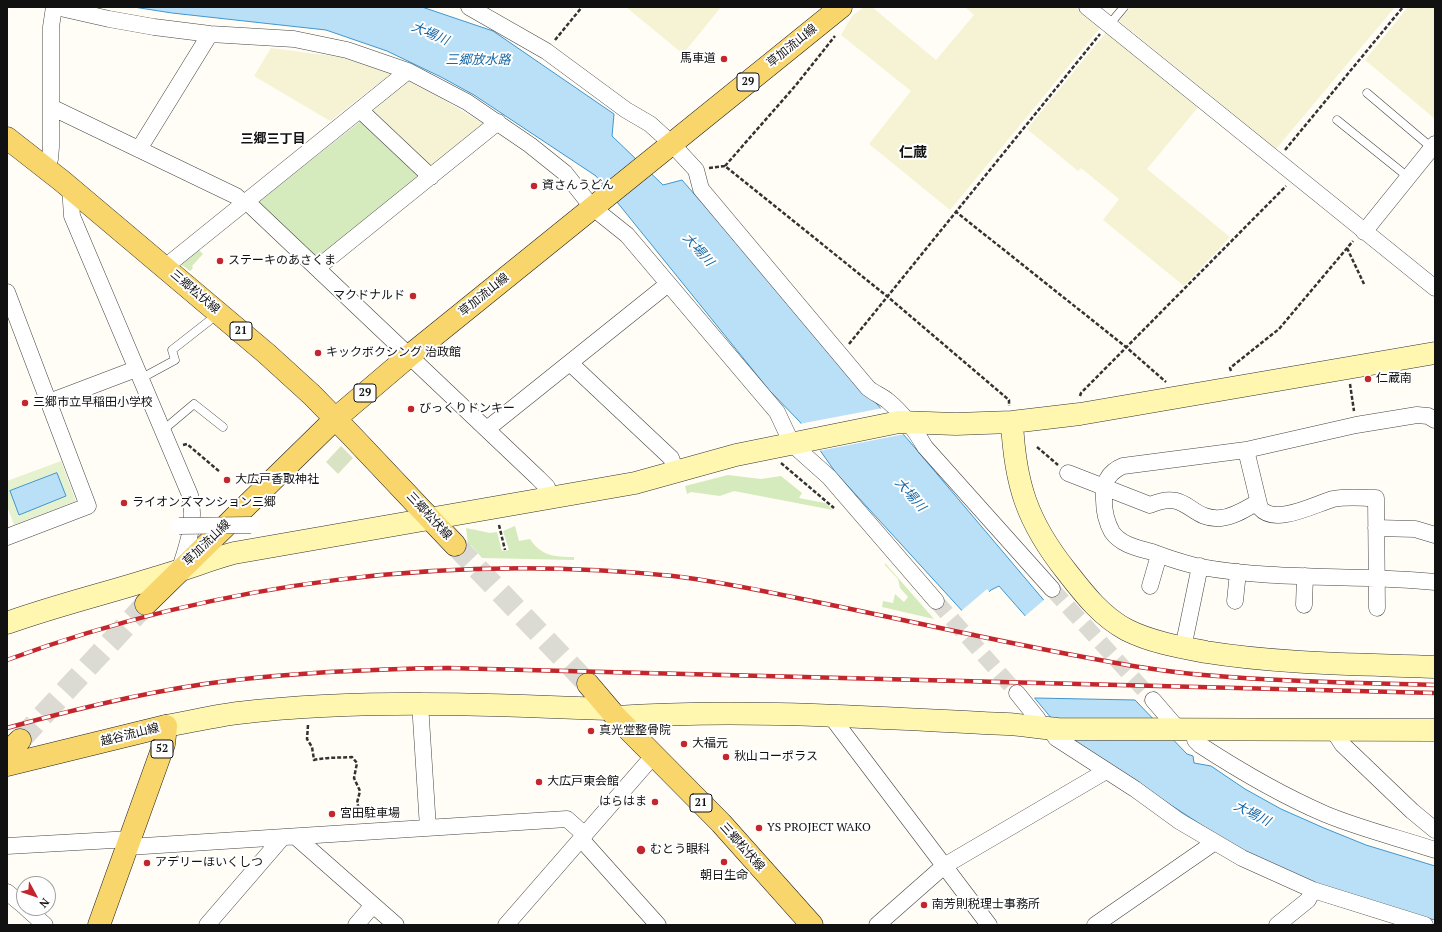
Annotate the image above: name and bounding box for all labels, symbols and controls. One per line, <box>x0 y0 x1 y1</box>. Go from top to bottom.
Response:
water label: 大場川 <box>409 19 451 49</box>
street label: 草加流山線 <box>764 22 820 70</box>
water label: 三郷放水路 <box>446 52 510 68</box>
place label: 馬車道 <box>680 52 716 66</box>
marker: 馬車道 <box>719 54 729 64</box>
road number: 29 <box>737 73 759 91</box>
district label: 三郷三丁目 <box>241 131 305 147</box>
district label: 仁蔵 <box>899 145 927 161</box>
place label: 資さんうどん <box>542 179 614 193</box>
marker: 資さんうどん <box>529 181 539 191</box>
water label: 大場川 <box>679 230 717 270</box>
place label: ステーキのあさくま <box>228 254 336 268</box>
marker: ステーキのあさくま <box>215 256 225 266</box>
street label: 三郷松伏線 <box>167 267 223 317</box>
street label: 草加流山線 <box>456 271 512 319</box>
place label: マクドナルド <box>333 289 405 303</box>
marker: マクドナルド <box>408 291 418 301</box>
road number: 21 <box>230 322 252 340</box>
place label: キックボクシング 治政館 <box>326 346 461 360</box>
marker: キックボクシング 治政館 <box>313 348 323 358</box>
place label: 仁蔵南 <box>1376 372 1412 386</box>
marker: 仁蔵南 <box>1363 374 1373 384</box>
road number: 29 <box>354 384 376 402</box>
place label: 三郷市立早稲田小学校 <box>33 396 153 410</box>
marker: 三郷市立早稲田小学校 <box>20 398 30 408</box>
place label: びっくりドンキー <box>419 402 515 416</box>
marker: びっくりドンキー <box>406 404 416 414</box>
place label: 大広戸香取神社 <box>235 473 319 487</box>
marker: 大広戸香取神社 <box>222 475 232 485</box>
water label: 大場川 <box>891 475 929 515</box>
street label: 三郷松伏線 <box>403 489 455 543</box>
place label: ライオンズマンション三郷 <box>132 496 276 510</box>
marker: ライオンズマンション三郷 <box>119 498 129 508</box>
street label: 草加流山線 <box>180 517 234 569</box>
street label: 越谷流山線 <box>99 721 161 749</box>
place label: 真光堂整骨院 <box>599 724 671 738</box>
marker: 真光堂整骨院 <box>586 726 596 736</box>
place label: 大福元 <box>692 737 728 751</box>
marker: 大福元 <box>679 739 689 749</box>
road number: 52 <box>151 740 173 758</box>
place label: 秋山コーポラス <box>734 750 818 764</box>
marker: 秋山コーポラス <box>721 752 731 762</box>
place label: 大広戸東会館 <box>547 775 619 789</box>
marker: 大広戸東会館 <box>534 777 544 787</box>
road number: 21 <box>690 794 712 812</box>
place label: はらはま <box>599 795 647 809</box>
marker: はらはま <box>650 797 660 807</box>
water label: 大場川 <box>1231 798 1273 830</box>
place label: 宮田駐車場 <box>340 807 400 821</box>
marker: 宮田駐車場 <box>327 809 337 819</box>
street label: 三郷松伏線 <box>717 820 767 874</box>
place label: YS PROJECT WAKO <box>767 821 871 835</box>
marker: YS PROJECT WAKO <box>754 823 764 833</box>
place label: むとう眼科 <box>650 843 710 857</box>
marker: むとう眼科 <box>635 844 647 856</box>
place label: アデリーほいくしつ <box>155 856 263 870</box>
marker: 朝日生命 <box>719 857 729 867</box>
marker: アデリーほいくしつ <box>142 858 152 868</box>
place label: 朝日生命 <box>700 869 748 883</box>
north arrow <box>16 876 56 916</box>
text: N <box>36 895 52 911</box>
place label: 南芳則税理士事務所 <box>932 898 1040 912</box>
marker: 南芳則税理士事務所 <box>919 900 929 910</box>

